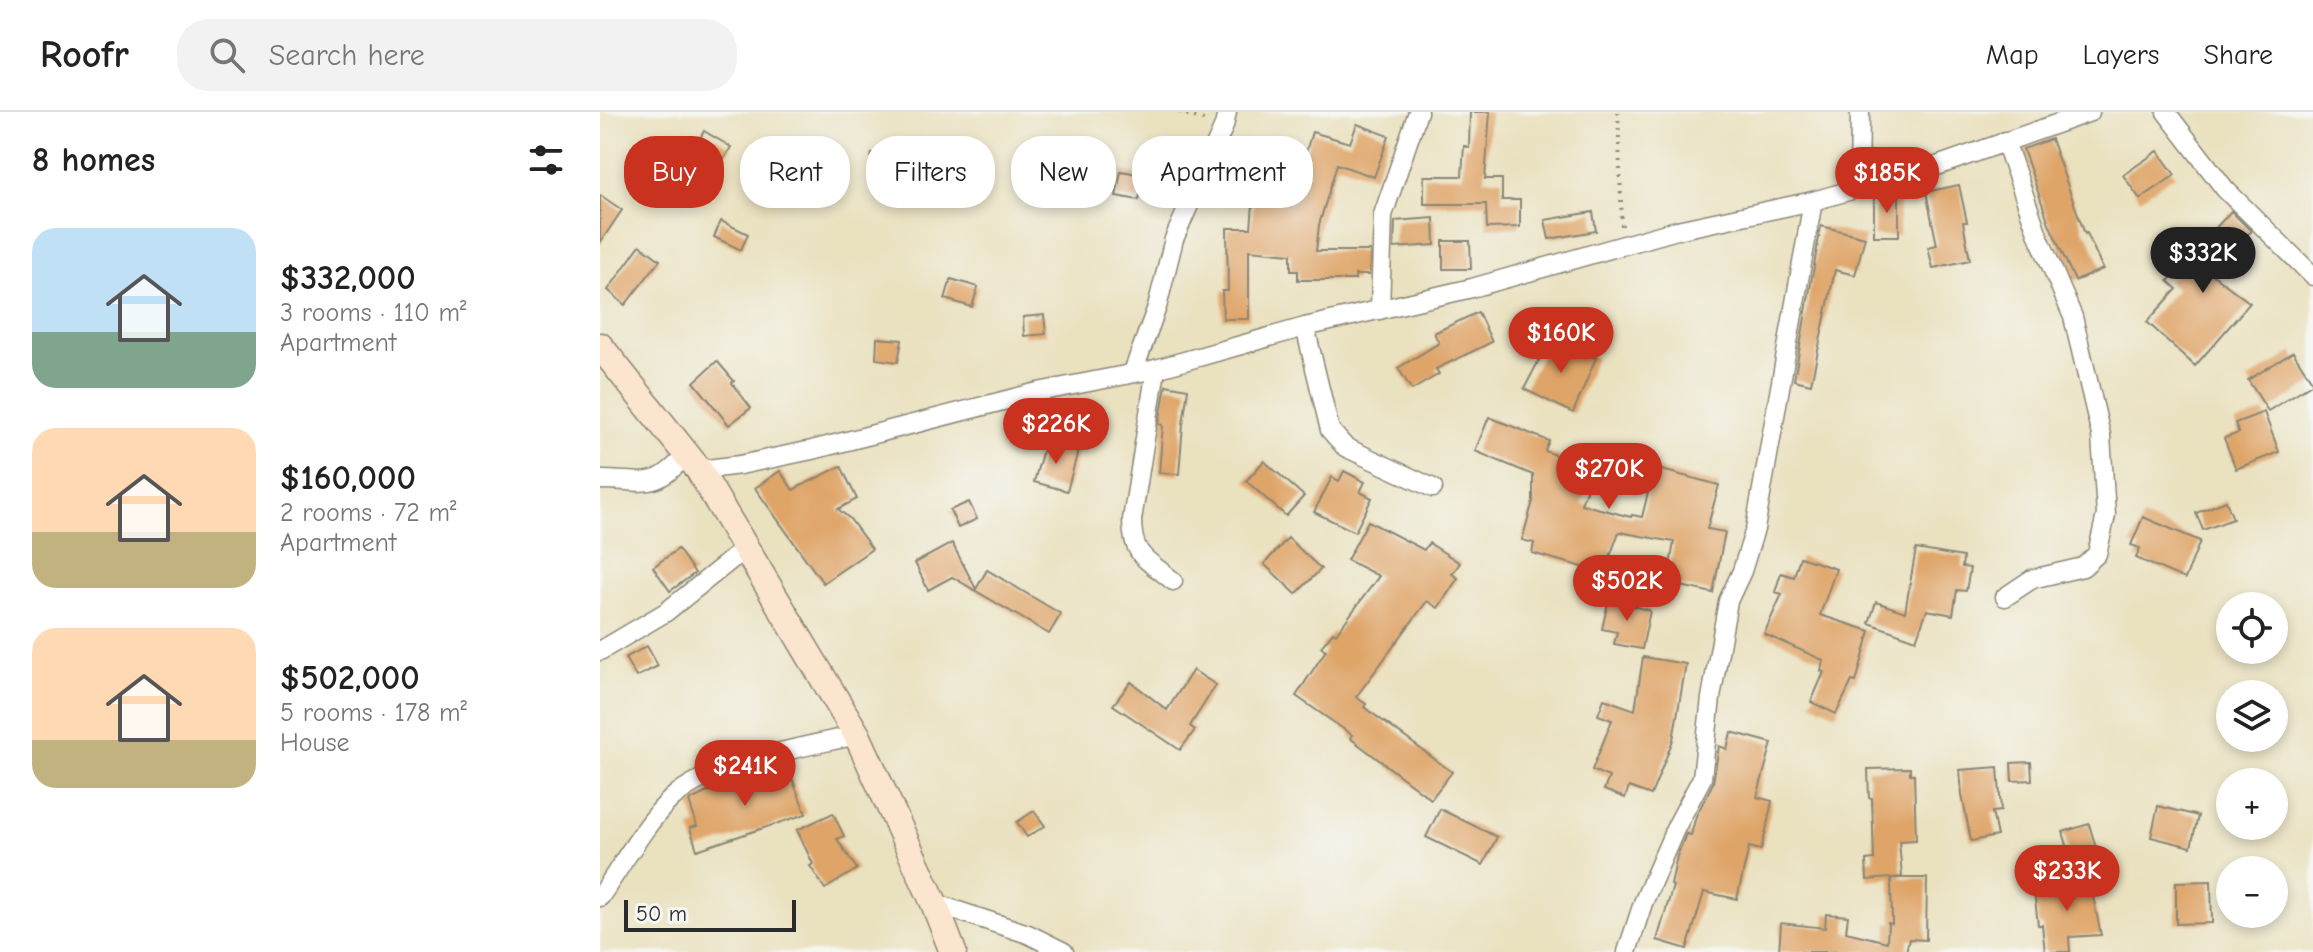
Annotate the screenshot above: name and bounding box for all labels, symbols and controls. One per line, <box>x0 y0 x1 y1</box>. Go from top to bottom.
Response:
search box <box>177 19 737 91</box>
text: Roofr <box>40 33 129 77</box>
icon: search <box>205 33 249 77</box>
text: Search here <box>269 38 425 73</box>
text: Map <box>1986 39 2039 71</box>
text: Layers <box>2083 39 2159 71</box>
text: Share <box>2203 39 2273 71</box>
chip: Buy <box>624 136 724 208</box>
chip: Rent <box>740 136 850 208</box>
chip: Filters <box>866 136 995 208</box>
chip: New <box>1011 136 1116 208</box>
chip: Apartment <box>1132 136 1313 208</box>
icon: filters <box>524 138 568 182</box>
text: 8 homes <box>32 140 155 180</box>
pin: $185K <box>1831 147 1943 215</box>
text: $185K <box>1853 158 1921 188</box>
pin: $332K <box>2147 227 2259 295</box>
text: $332K <box>2169 238 2237 268</box>
text: $332,000 <box>280 258 416 298</box>
icon: home <box>96 260 192 356</box>
text: 3 rooms · 110 m² <box>280 298 467 328</box>
pin: $160K <box>1505 307 1617 375</box>
text: $160K <box>1527 318 1595 348</box>
text: Apartment <box>280 328 396 358</box>
pin: $226K <box>1000 398 1112 466</box>
text: $226K <box>1021 409 1091 439</box>
pin: $270K <box>1553 443 1665 511</box>
text: $270K <box>1574 454 1644 484</box>
text: $160,000 <box>280 458 416 498</box>
icon: home <box>96 460 192 556</box>
text: 2 rooms · 72 m² <box>280 498 457 528</box>
text: Apartment <box>280 528 396 558</box>
pin: $502K <box>1571 555 1683 623</box>
text: $502K <box>1591 566 1663 596</box>
map controls <box>2216 592 2288 928</box>
button: locate <box>2216 592 2288 664</box>
text: $502,000 <box>280 658 420 698</box>
icon: home <box>96 660 192 756</box>
button: layers <box>2216 680 2288 752</box>
text: 5 rooms · 178 m² <box>280 698 467 728</box>
text: House <box>280 728 350 758</box>
pin: $241K <box>689 740 801 808</box>
text: $241K <box>713 751 777 781</box>
button: + <box>2216 768 2288 840</box>
pin: $233K <box>2011 845 2123 913</box>
text: $233K <box>2033 856 2101 886</box>
button: − <box>2216 856 2288 928</box>
scale bar <box>624 896 796 932</box>
text: 50 m <box>636 901 687 927</box>

